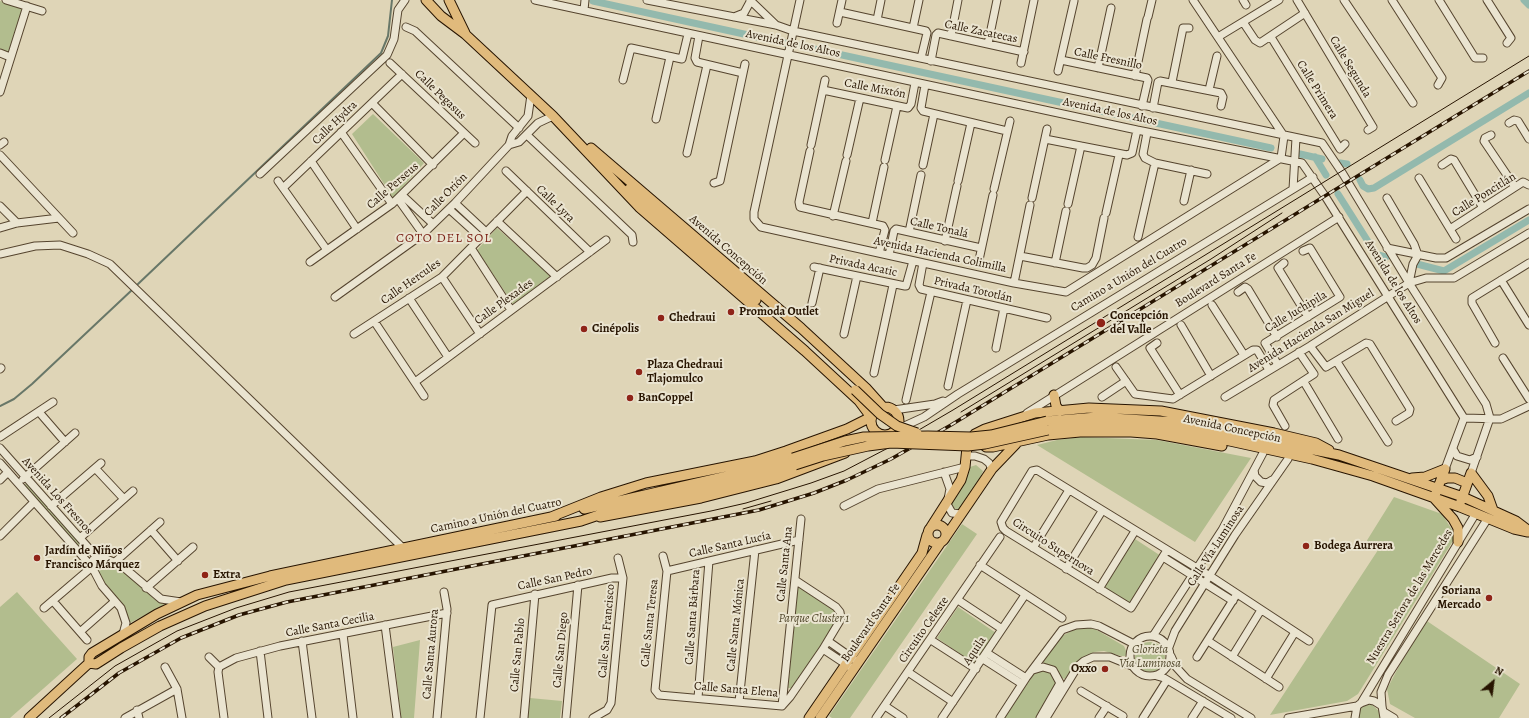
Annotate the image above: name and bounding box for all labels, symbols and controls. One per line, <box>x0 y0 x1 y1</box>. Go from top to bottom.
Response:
street label: Calle Zacatecas <box>943 17 1019 47</box>
street label: Avenida de los Altos <box>744 27 842 61</box>
street label: Calle Segunda <box>1326 34 1374 100</box>
street label: Calle Fresnillo <box>1073 45 1143 73</box>
street label: Calle Primera <box>1293 58 1341 122</box>
street label: Calle Pegasus <box>411 67 469 123</box>
street label: Calle Mixtón <box>843 76 907 102</box>
street label: Avenida de los Altos <box>1061 95 1159 129</box>
street label: Calle Hydra <box>309 98 361 148</box>
street label: Calle Perseus <box>364 159 422 213</box>
street label: Calle Orión <box>421 170 471 220</box>
street label: Calle Poncitlán <box>1449 170 1519 220</box>
street label: Calle Lyra <box>533 182 577 226</box>
street label: Avenida Concepción <box>686 212 770 288</box>
street label: Calle Tonalá <box>909 214 969 242</box>
district label: COTO DEL SOL <box>396 231 492 247</box>
street label: Avenida Hacienda Colimilla <box>872 234 1008 276</box>
street label: Camino a Unión del Cuatro <box>1068 234 1190 316</box>
street label: Avenida de los Altos <box>1361 237 1425 327</box>
street label: Boulevard Santa Fe <box>1173 249 1259 311</box>
street label: Privada Acatic <box>828 252 898 280</box>
street label: Calle Hercules <box>378 256 444 308</box>
street label: Privada Tototlán <box>932 274 1014 306</box>
street label: Calle Plexades <box>472 276 536 328</box>
street label: Avenida Hacienda San Miguel <box>1245 286 1377 376</box>
street label: Calle Juchipila <box>1262 288 1330 336</box>
place label: Promoda Outlet <box>739 305 819 319</box>
marker: Promoda Outlet <box>726 307 736 317</box>
place label: Concepción del Valle <box>1110 309 1169 337</box>
place label: Chedraui <box>669 311 716 325</box>
marker: Chedraui <box>656 313 666 323</box>
marker: Concepción del Valle <box>1095 317 1107 329</box>
place label: Cinépolis <box>592 322 639 336</box>
marker: Cinépolis <box>579 324 589 334</box>
place label: Plaza Chedraui Tlajomulco <box>647 358 723 386</box>
marker: Plaza Chedraui Tlajomulco <box>634 367 644 377</box>
place label: BanCoppel <box>638 391 693 405</box>
marker: BanCoppel <box>625 393 635 403</box>
street label: Avenida Concepción <box>1182 412 1282 446</box>
street label: Avenida Los Fresnos <box>19 454 95 538</box>
street label: Camino a Unión del Cuatro <box>429 495 563 537</box>
street label: Calle Vía Luminosa <box>1184 503 1248 589</box>
street label: Circuito Supernova <box>1009 515 1097 579</box>
street label: Calle Santa Ana <box>774 526 796 602</box>
street label: Nuestra Señora de las Mercedes <box>1364 527 1456 667</box>
street label: Calle Santa Lucía <box>688 529 772 561</box>
place label: Bodega Aurrera <box>1314 539 1393 553</box>
marker: Bodega Aurrera <box>1301 541 1311 551</box>
place label: Jardín de Niños Francisco Márquez <box>45 544 140 572</box>
marker: Jardín de Niños Francisco Márquez <box>32 553 42 563</box>
street label: Calle San Pedro <box>516 564 594 594</box>
place label: Extra <box>213 568 241 582</box>
street label: Calle Santa Bárbara <box>682 569 704 665</box>
marker: Extra <box>200 570 210 580</box>
street label: Calle Santa Teresa <box>638 578 662 668</box>
street label: Calle Santa Mónica <box>724 578 748 672</box>
street label: Boulevard Santa Fe <box>838 581 904 665</box>
street label: Calle San Francisco <box>596 583 618 679</box>
place label: Soriana Mercado <box>1437 584 1481 612</box>
marker: Soriana Mercado <box>1484 593 1494 603</box>
street label: Circuito Celeste <box>896 594 952 666</box>
street label: Calle Santa Aurora <box>420 608 442 700</box>
street label: Calle Santa Cecilia <box>284 609 376 641</box>
street label: Calle San Diego <box>550 611 572 689</box>
park label: Parque Cluster 1 <box>779 612 849 626</box>
street label: Calle San Pablo <box>508 617 528 693</box>
street label: Aquila <box>960 634 990 668</box>
park label: Glorieta Vía Luminosa <box>1119 643 1181 671</box>
place label: Oxxo <box>1071 662 1097 676</box>
north arrow <box>1473 662 1513 702</box>
text: N <box>1492 663 1506 680</box>
marker: Oxxo <box>1100 664 1110 674</box>
street label: Calle Santa Elena <box>693 679 779 701</box>

